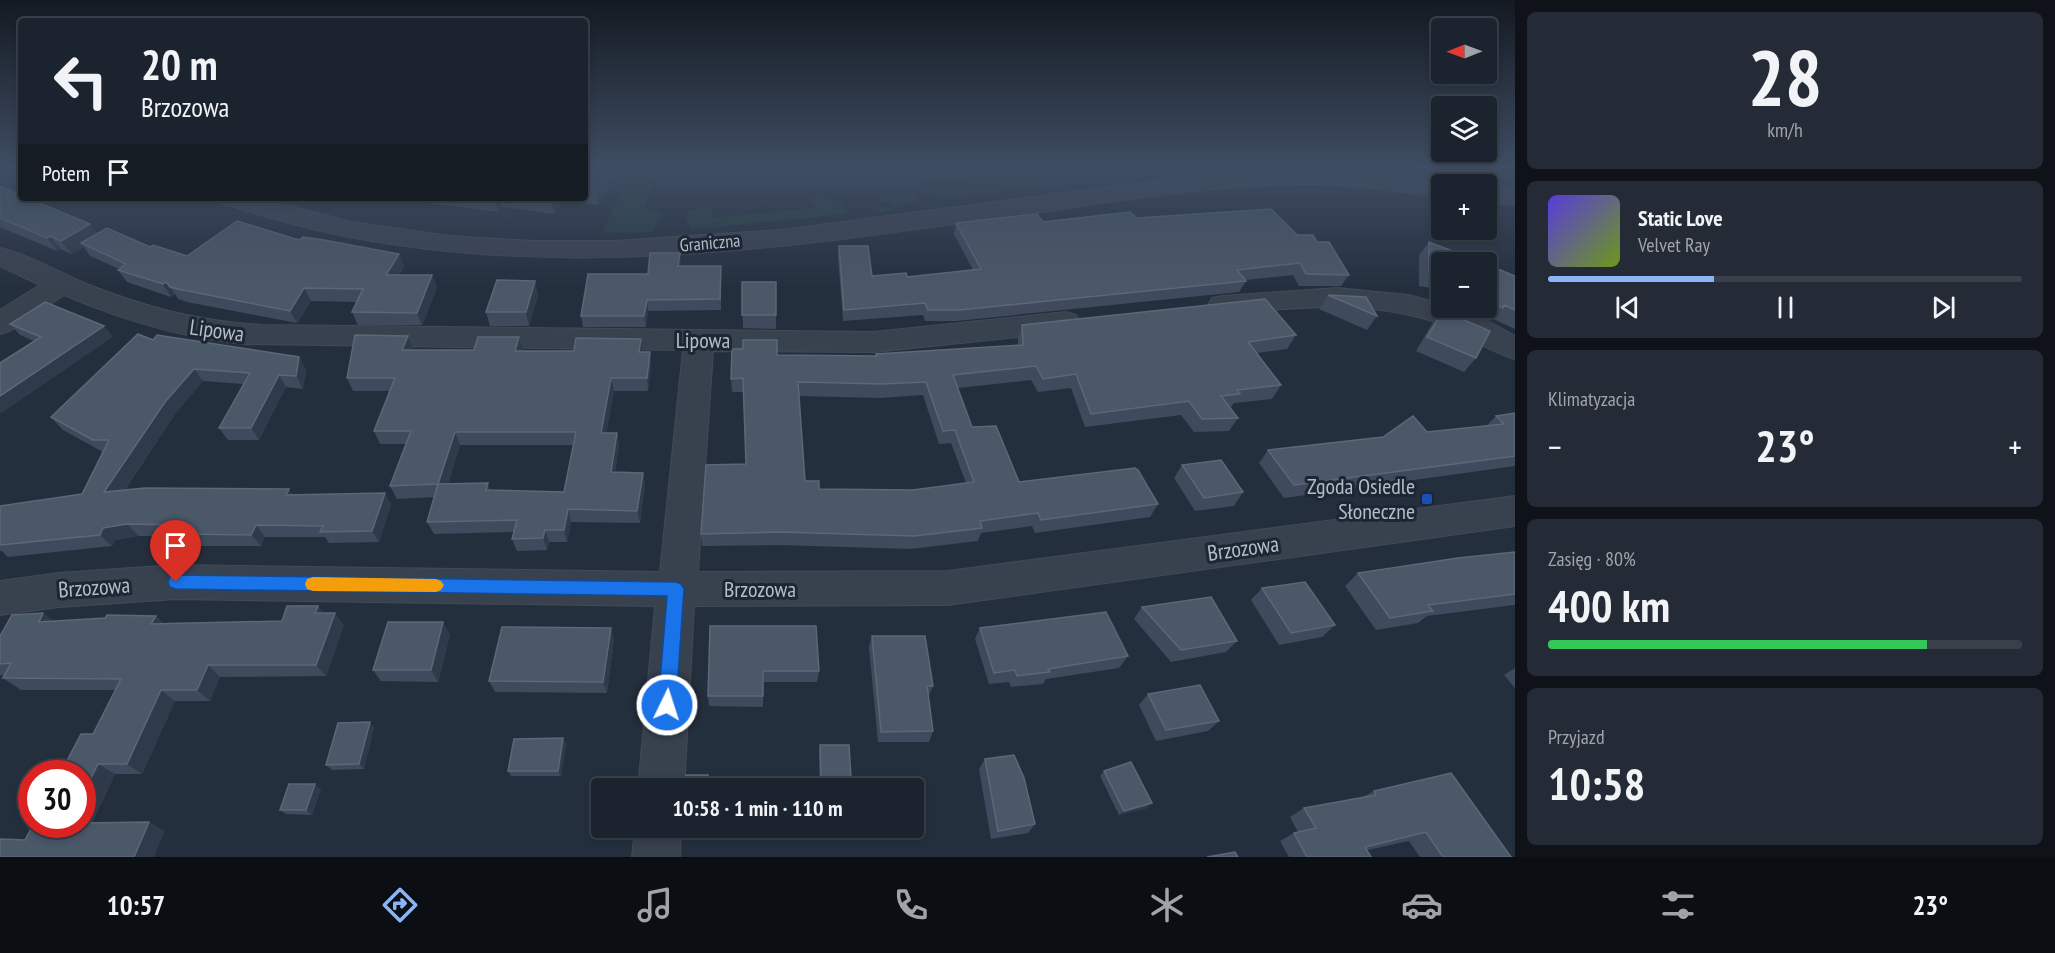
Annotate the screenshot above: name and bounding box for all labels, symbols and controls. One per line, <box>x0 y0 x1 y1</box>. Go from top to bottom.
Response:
north arrow <box>1431 18 1497 84</box>
map controls <box>1431 18 1497 318</box>
text: 28 <box>1748 27 1822 128</box>
text: 20 m <box>141 37 218 92</box>
icon: left <box>42 42 120 120</box>
text: Brzozowa <box>141 90 229 124</box>
button: layers <box>1431 96 1497 162</box>
text: km/h <box>1767 117 1803 143</box>
icon: arrive <box>102 156 135 189</box>
text: Potem <box>42 159 90 187</box>
button: + <box>1431 174 1497 240</box>
text: Static Love <box>1638 204 1723 232</box>
street label: Graniczna <box>679 228 741 257</box>
text: Velvet Ray <box>1638 232 1710 258</box>
button: − <box>1431 252 1497 318</box>
icon: previous <box>1611 291 1644 324</box>
icon: pause <box>1769 291 1802 324</box>
icon: next <box>1927 291 1960 324</box>
street label: Lipowa <box>188 312 246 348</box>
street label: Lipowa <box>676 326 730 354</box>
text: Klimatyzacja <box>1548 386 1635 412</box>
text: 23° <box>1755 416 1815 474</box>
text: − <box>1548 425 1562 468</box>
text: + <box>2008 425 2022 468</box>
place label: Zgoda Osiedle Słoneczne <box>1307 472 1415 525</box>
marker: Zgoda Osiedle Słoneczne <box>1420 492 1434 506</box>
pin <box>150 520 201 582</box>
icon: arrive <box>159 529 192 562</box>
street label: Brzozowa <box>1205 529 1281 567</box>
text: Zasięg · 80% <box>1548 546 1636 572</box>
street label: Brzozowa <box>57 571 131 603</box>
street label: Brzozowa <box>724 575 796 603</box>
text: 400 km <box>1548 576 1670 634</box>
position arrow <box>635 673 699 737</box>
text: Przyjazd <box>1548 724 1605 750</box>
text: 10:58 <box>1548 754 1645 812</box>
speed limit sign: 30 <box>18 760 96 838</box>
text: 10:58 · 1 min · 110 m <box>672 794 843 822</box>
icon: directions <box>379 884 421 926</box>
icon: music <box>634 884 676 926</box>
icon: phone <box>890 884 932 926</box>
icon: climate <box>1146 884 1188 926</box>
icon: car <box>1401 884 1443 926</box>
icon: filters <box>1657 884 1699 926</box>
text: 10:57 <box>107 888 165 922</box>
text: 23° <box>1912 888 1948 922</box>

